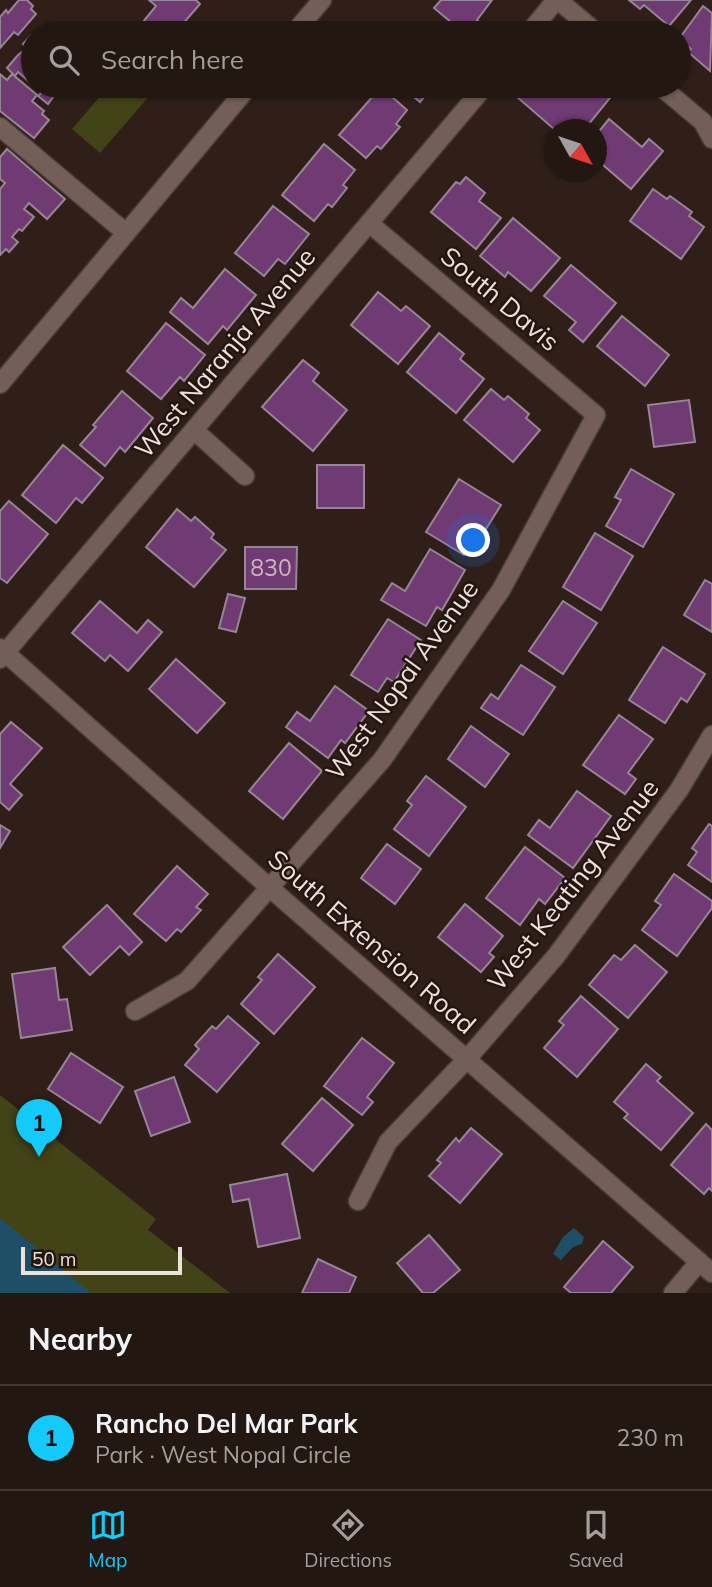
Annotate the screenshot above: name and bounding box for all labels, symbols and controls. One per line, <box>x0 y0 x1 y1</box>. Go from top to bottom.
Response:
search box <box>21 21 691 98</box>
icon: search <box>45 41 83 79</box>
text: Search here <box>101 43 244 76</box>
north arrow <box>544 119 607 182</box>
street label: South Davis <box>434 239 566 358</box>
street label: West Naranja Avenue <box>127 241 322 465</box>
your location <box>456 523 490 557</box>
house number: 830 <box>250 553 292 582</box>
street label: West Nopal Avenue <box>318 573 485 786</box>
street label: West Keating Avenue <box>480 772 666 997</box>
street label: South Extension Road <box>262 842 483 1041</box>
pin: 1 <box>16 1099 62 1157</box>
scale bar <box>21 1244 182 1276</box>
text: 50 m <box>32 1247 76 1271</box>
text: Nearby <box>28 1320 132 1358</box>
text: Rancho Del Mar Park <box>95 1407 358 1440</box>
text: 1 <box>44 1423 58 1452</box>
text: 230 m <box>616 1423 684 1452</box>
text: Park · West Nopal Circle <box>95 1440 351 1469</box>
tab: Map <box>88 1506 127 1572</box>
tab: Directions <box>304 1506 392 1572</box>
tab: Saved <box>569 1506 624 1572</box>

